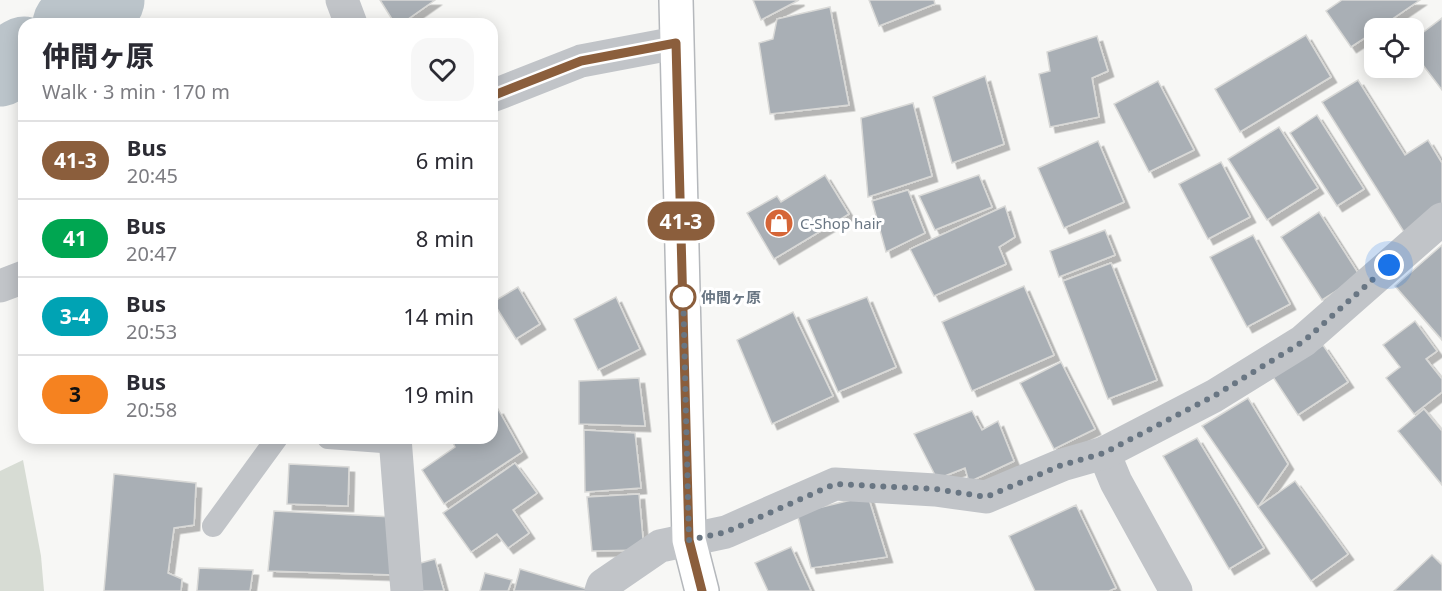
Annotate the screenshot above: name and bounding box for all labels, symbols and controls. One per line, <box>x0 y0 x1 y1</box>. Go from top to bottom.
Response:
map controls <box>1364 18 1424 78</box>
button: locate <box>1364 18 1424 78</box>
text: 仲間ヶ原 <box>42 36 154 74</box>
button: heart <box>411 38 474 101</box>
text: Walk · 3 min · 170 m <box>42 78 230 105</box>
text: Bus <box>127 132 167 162</box>
text: 6 min <box>416 145 474 175</box>
text: 41-3 <box>54 146 97 174</box>
text: 20:45 <box>127 162 178 189</box>
line badge: 41-3 <box>639 202 723 240</box>
text: 41-3 <box>660 207 702 235</box>
shop icon: C-Shop hair <box>763 207 795 239</box>
text: Bus <box>126 210 166 240</box>
place label: C-Shop hair <box>800 213 882 233</box>
text: 8 min <box>416 223 474 253</box>
text: 41 <box>63 224 87 252</box>
text: 20:47 <box>126 240 177 267</box>
your location <box>1374 250 1404 280</box>
marker: 仲間ヶ原 <box>670 284 696 310</box>
place label: 仲間ヶ原 <box>701 287 761 307</box>
text: Bus <box>126 288 166 318</box>
text: 14 min <box>403 301 474 331</box>
text: 3-4 <box>60 302 90 330</box>
text: 20:53 <box>126 318 177 345</box>
text: Bus <box>126 366 166 396</box>
text: 19 min <box>403 379 474 409</box>
text: 3 <box>69 380 81 408</box>
text: 20:58 <box>126 396 177 423</box>

